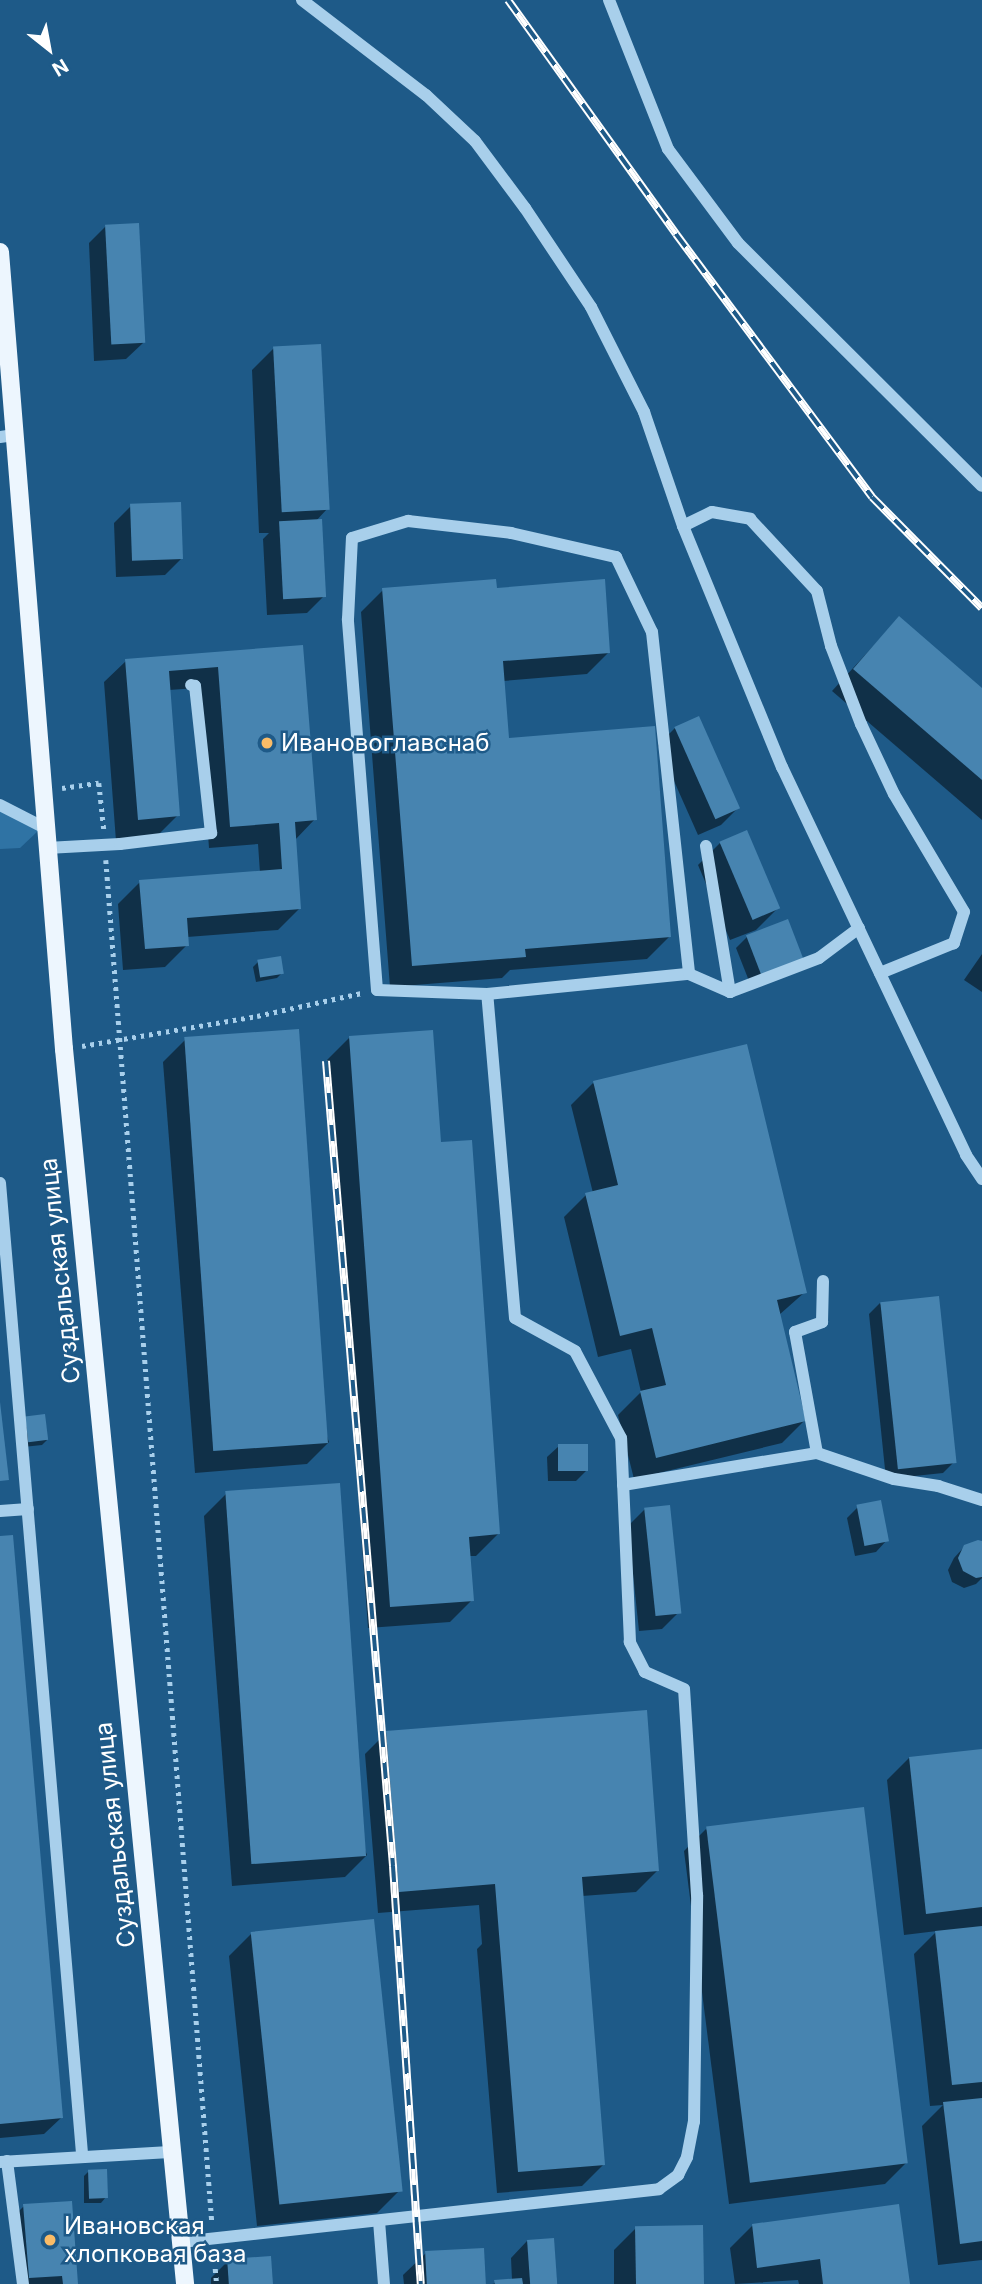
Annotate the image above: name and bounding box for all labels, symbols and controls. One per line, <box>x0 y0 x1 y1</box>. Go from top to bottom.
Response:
north arrow <box>14 14 84 84</box>
text: N <box>48 54 72 81</box>
place label: Ивановоглавснаб <box>281 729 490 757</box>
marker: Ивановоглавснаб <box>259 735 275 751</box>
street label: Суздальская улица <box>34 1157 86 1385</box>
street label: Суздальская улица <box>89 1721 141 1949</box>
place label: Ивановская хлопковая база <box>64 2212 246 2268</box>
marker: Ивановская хлопковая база <box>42 2232 58 2248</box>

